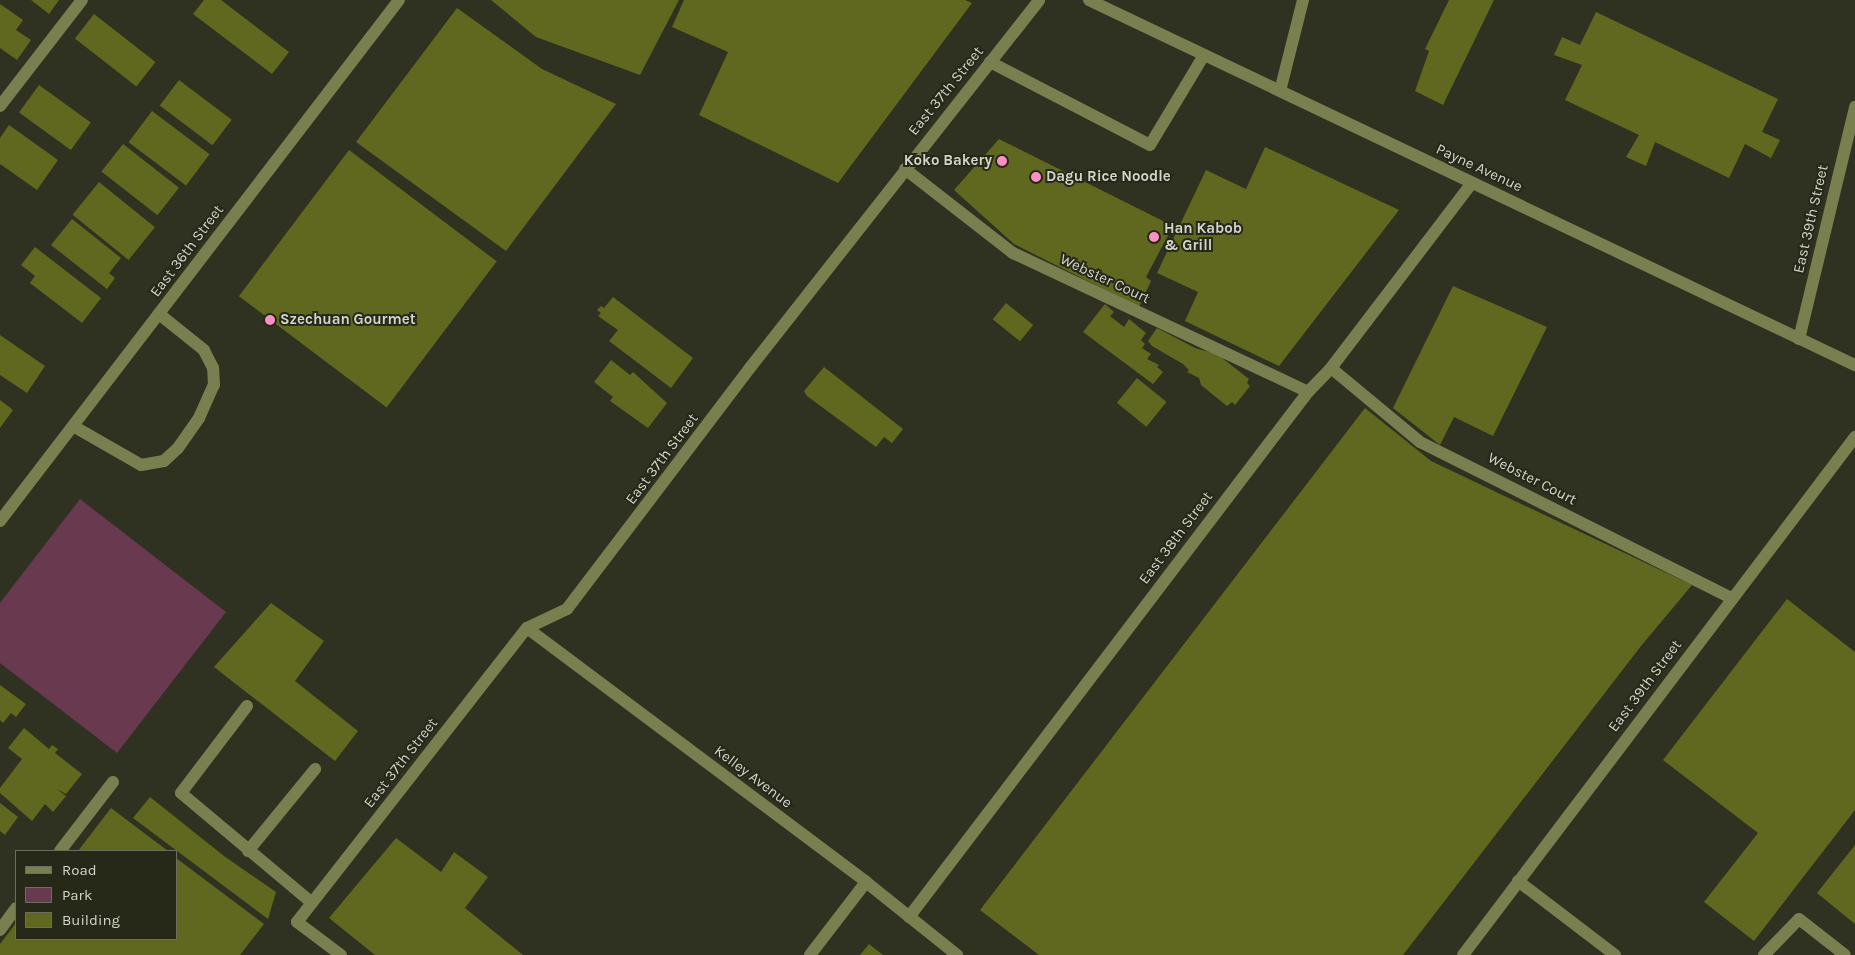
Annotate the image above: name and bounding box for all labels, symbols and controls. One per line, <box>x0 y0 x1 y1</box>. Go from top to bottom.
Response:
street label: East 37th Street <box>905 43 987 139</box>
street label: Payne Avenue <box>1433 140 1525 196</box>
place label: Koko Bakery <box>904 152 992 170</box>
marker: Koko Bakery <box>996 155 1008 167</box>
street label: East 39th Street <box>1790 163 1832 275</box>
place label: Dagu Rice Noodle <box>1046 168 1171 186</box>
marker: Dagu Rice Noodle <box>1030 171 1042 183</box>
street label: East 36th Street <box>147 201 227 301</box>
place label: Han Kabob & Grill <box>1164 219 1242 254</box>
marker: Han Kabob & Grill <box>1148 231 1160 243</box>
street label: Webster Court <box>1057 250 1153 308</box>
place label: Szechuan Gourmet <box>280 311 416 329</box>
marker: Szechuan Gourmet <box>264 314 276 326</box>
street label: East 37th Street <box>622 410 702 508</box>
street label: Webster Court <box>1485 449 1579 509</box>
street label: East 38th Street <box>1135 488 1217 588</box>
street label: East 39th Street <box>1604 636 1686 736</box>
street label: East 37th Street <box>360 714 442 812</box>
street label: Kelley Avenue <box>711 742 795 812</box>
legend <box>15 850 178 940</box>
text: Road <box>62 861 97 879</box>
text: Park <box>62 886 92 904</box>
text: Building <box>62 911 120 929</box>

